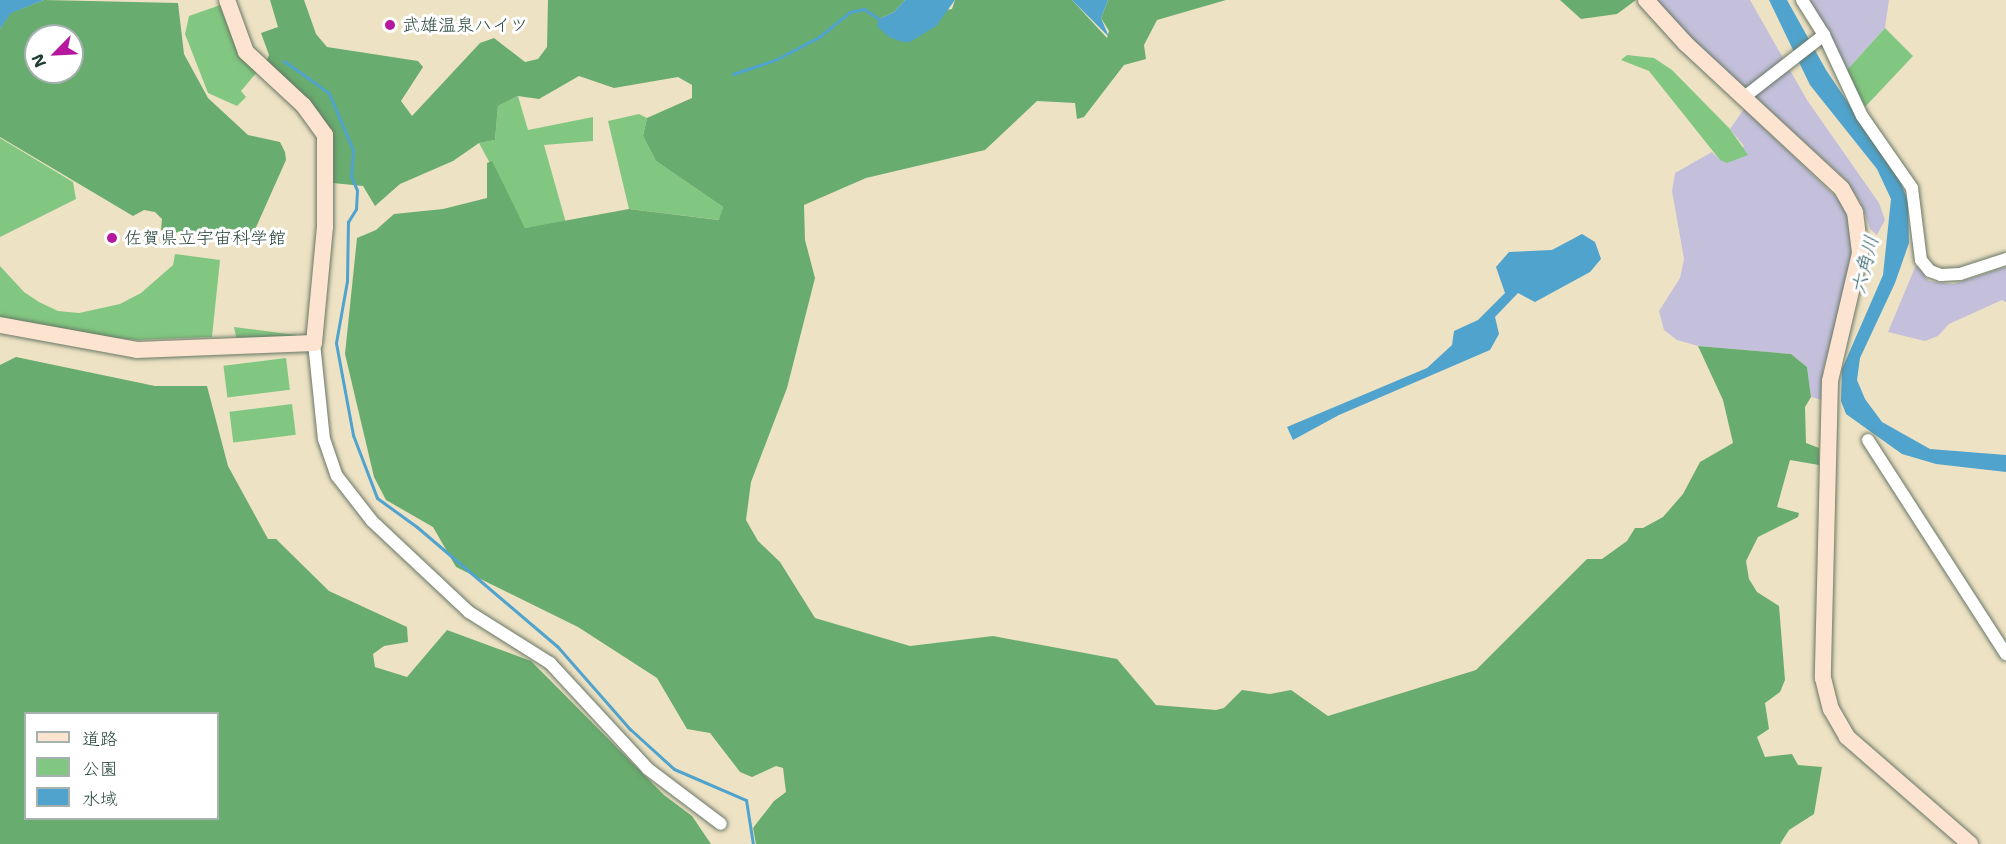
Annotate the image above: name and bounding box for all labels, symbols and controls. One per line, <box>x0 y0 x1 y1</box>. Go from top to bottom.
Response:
place label: 武雄温泉ハイツ <box>402 14 528 36</box>
marker: 武雄温泉ハイツ <box>383 18 397 32</box>
north arrow <box>24 24 84 84</box>
text: N <box>27 51 51 71</box>
place label: 佐賀県立宇宙科学館 <box>124 227 286 249</box>
marker: 佐賀県立宇宙科学館 <box>105 231 119 245</box>
water label: 六角川 <box>1846 233 1884 297</box>
legend <box>24 712 219 820</box>
text: 道路 <box>82 727 118 751</box>
text: 公園 <box>82 757 118 781</box>
text: 水域 <box>82 787 118 811</box>

